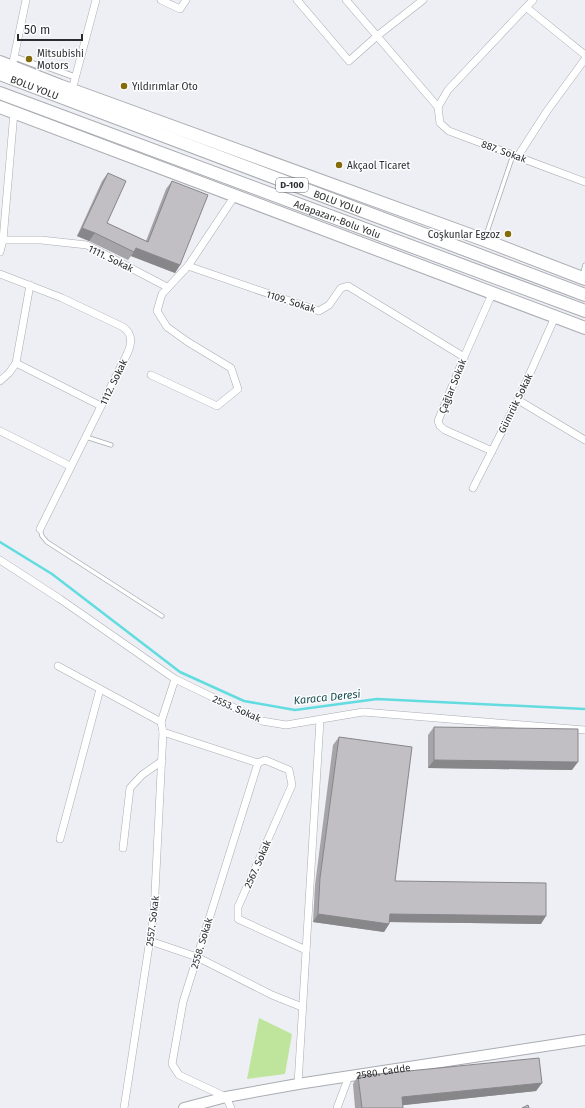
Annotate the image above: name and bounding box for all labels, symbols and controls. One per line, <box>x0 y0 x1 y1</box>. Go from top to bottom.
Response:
scale bar <box>18 16 82 42</box>
text: 50 m <box>24 23 50 37</box>
place label: Mitsubishi Motors <box>37 48 84 72</box>
marker: Mitsubishi Motors <box>24 54 34 64</box>
street label: BOLU YOLU <box>9 73 60 103</box>
marker: Yıldırımlar Oto <box>119 81 129 91</box>
place label: Yıldırımlar Oto <box>132 81 198 93</box>
street label: 887. Sokak <box>479 138 529 166</box>
marker: Akçaol Ticaret <box>334 160 344 170</box>
place label: Akçaol Ticaret <box>347 160 410 172</box>
road number: D-100 <box>276 178 308 192</box>
street label: BOLU YOLU <box>312 188 363 217</box>
street label: Adapazarı-Bolu Yolu <box>292 198 382 241</box>
place label: Coşkunlar Egzoz <box>428 229 501 241</box>
marker: Coşkunlar Egzoz <box>503 229 513 239</box>
street label: 1111. Sokak <box>86 243 136 275</box>
street label: 1109. Sokak <box>265 288 318 316</box>
street label: 1112. Sokak <box>98 357 131 407</box>
street label: Çağlar Sokak <box>437 357 470 415</box>
street label: Gümrük Sokak <box>496 371 536 435</box>
water label: Karaca Deresi <box>293 688 361 707</box>
street label: 2553. Sokak <box>211 693 263 725</box>
street label: 2567. Sokak <box>242 838 274 890</box>
street label: 2557. Sokak <box>144 894 162 947</box>
street label: 2558. Sokak <box>189 916 216 970</box>
street label: 2580. Cadde <box>356 1062 411 1082</box>

